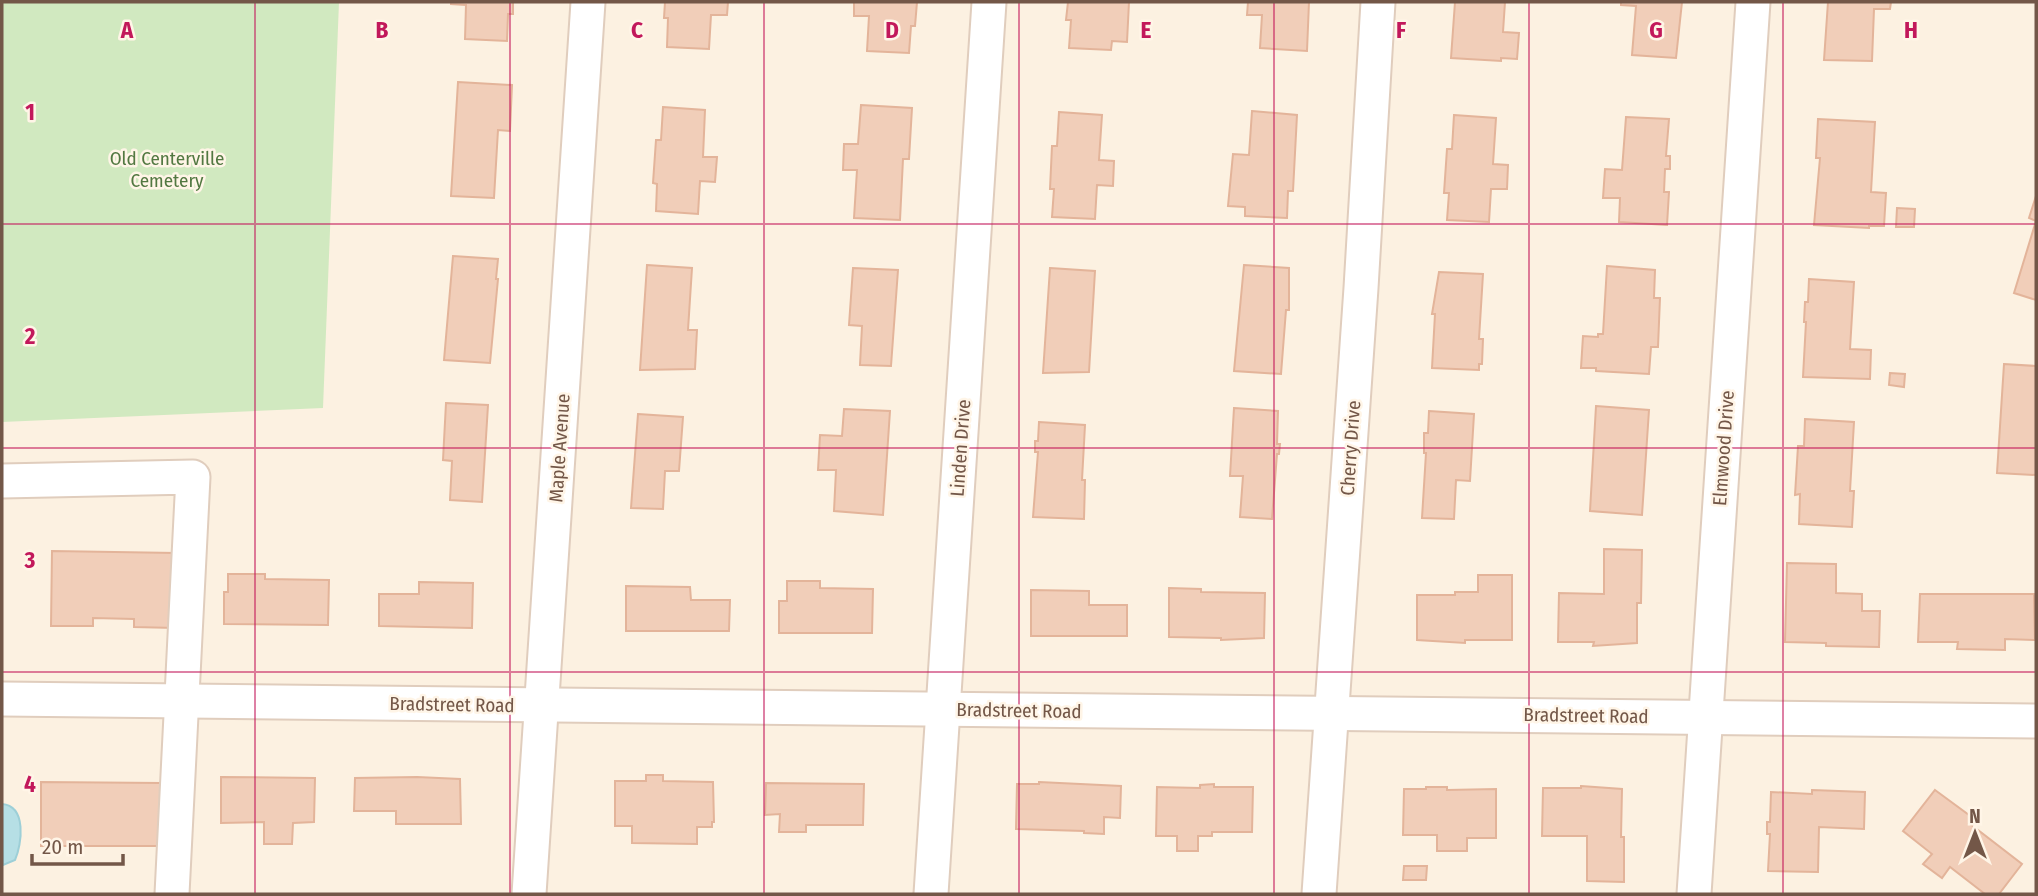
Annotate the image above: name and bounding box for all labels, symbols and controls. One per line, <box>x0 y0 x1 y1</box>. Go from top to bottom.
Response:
text: A <box>120 16 134 44</box>
text: B <box>376 16 389 44</box>
text: C <box>631 16 643 44</box>
text: D <box>885 16 899 44</box>
text: E <box>1141 16 1152 44</box>
text: F <box>1396 16 1406 44</box>
text: G <box>1649 16 1663 44</box>
text: H <box>1904 16 1918 44</box>
text: 1 <box>25 98 35 126</box>
park label: Old Centerville Cemetery <box>110 147 224 192</box>
text: 2 <box>24 322 36 350</box>
street label: Elmwood Drive <box>1708 390 1739 507</box>
street label: Maple Avenue <box>544 393 575 503</box>
street label: Linden Drive <box>946 399 975 497</box>
street label: Cherry Drive <box>1336 400 1365 496</box>
text: 3 <box>24 546 36 574</box>
street label: Bradstreet Road <box>389 692 515 717</box>
street label: Bradstreet Road <box>956 698 1082 723</box>
street label: Bradstreet Road <box>1523 703 1649 728</box>
text: 4 <box>24 770 36 798</box>
north arrow <box>1940 798 2010 868</box>
text: N <box>1969 805 1981 828</box>
scale bar <box>32 822 122 866</box>
text: 20 m <box>42 834 83 860</box>

